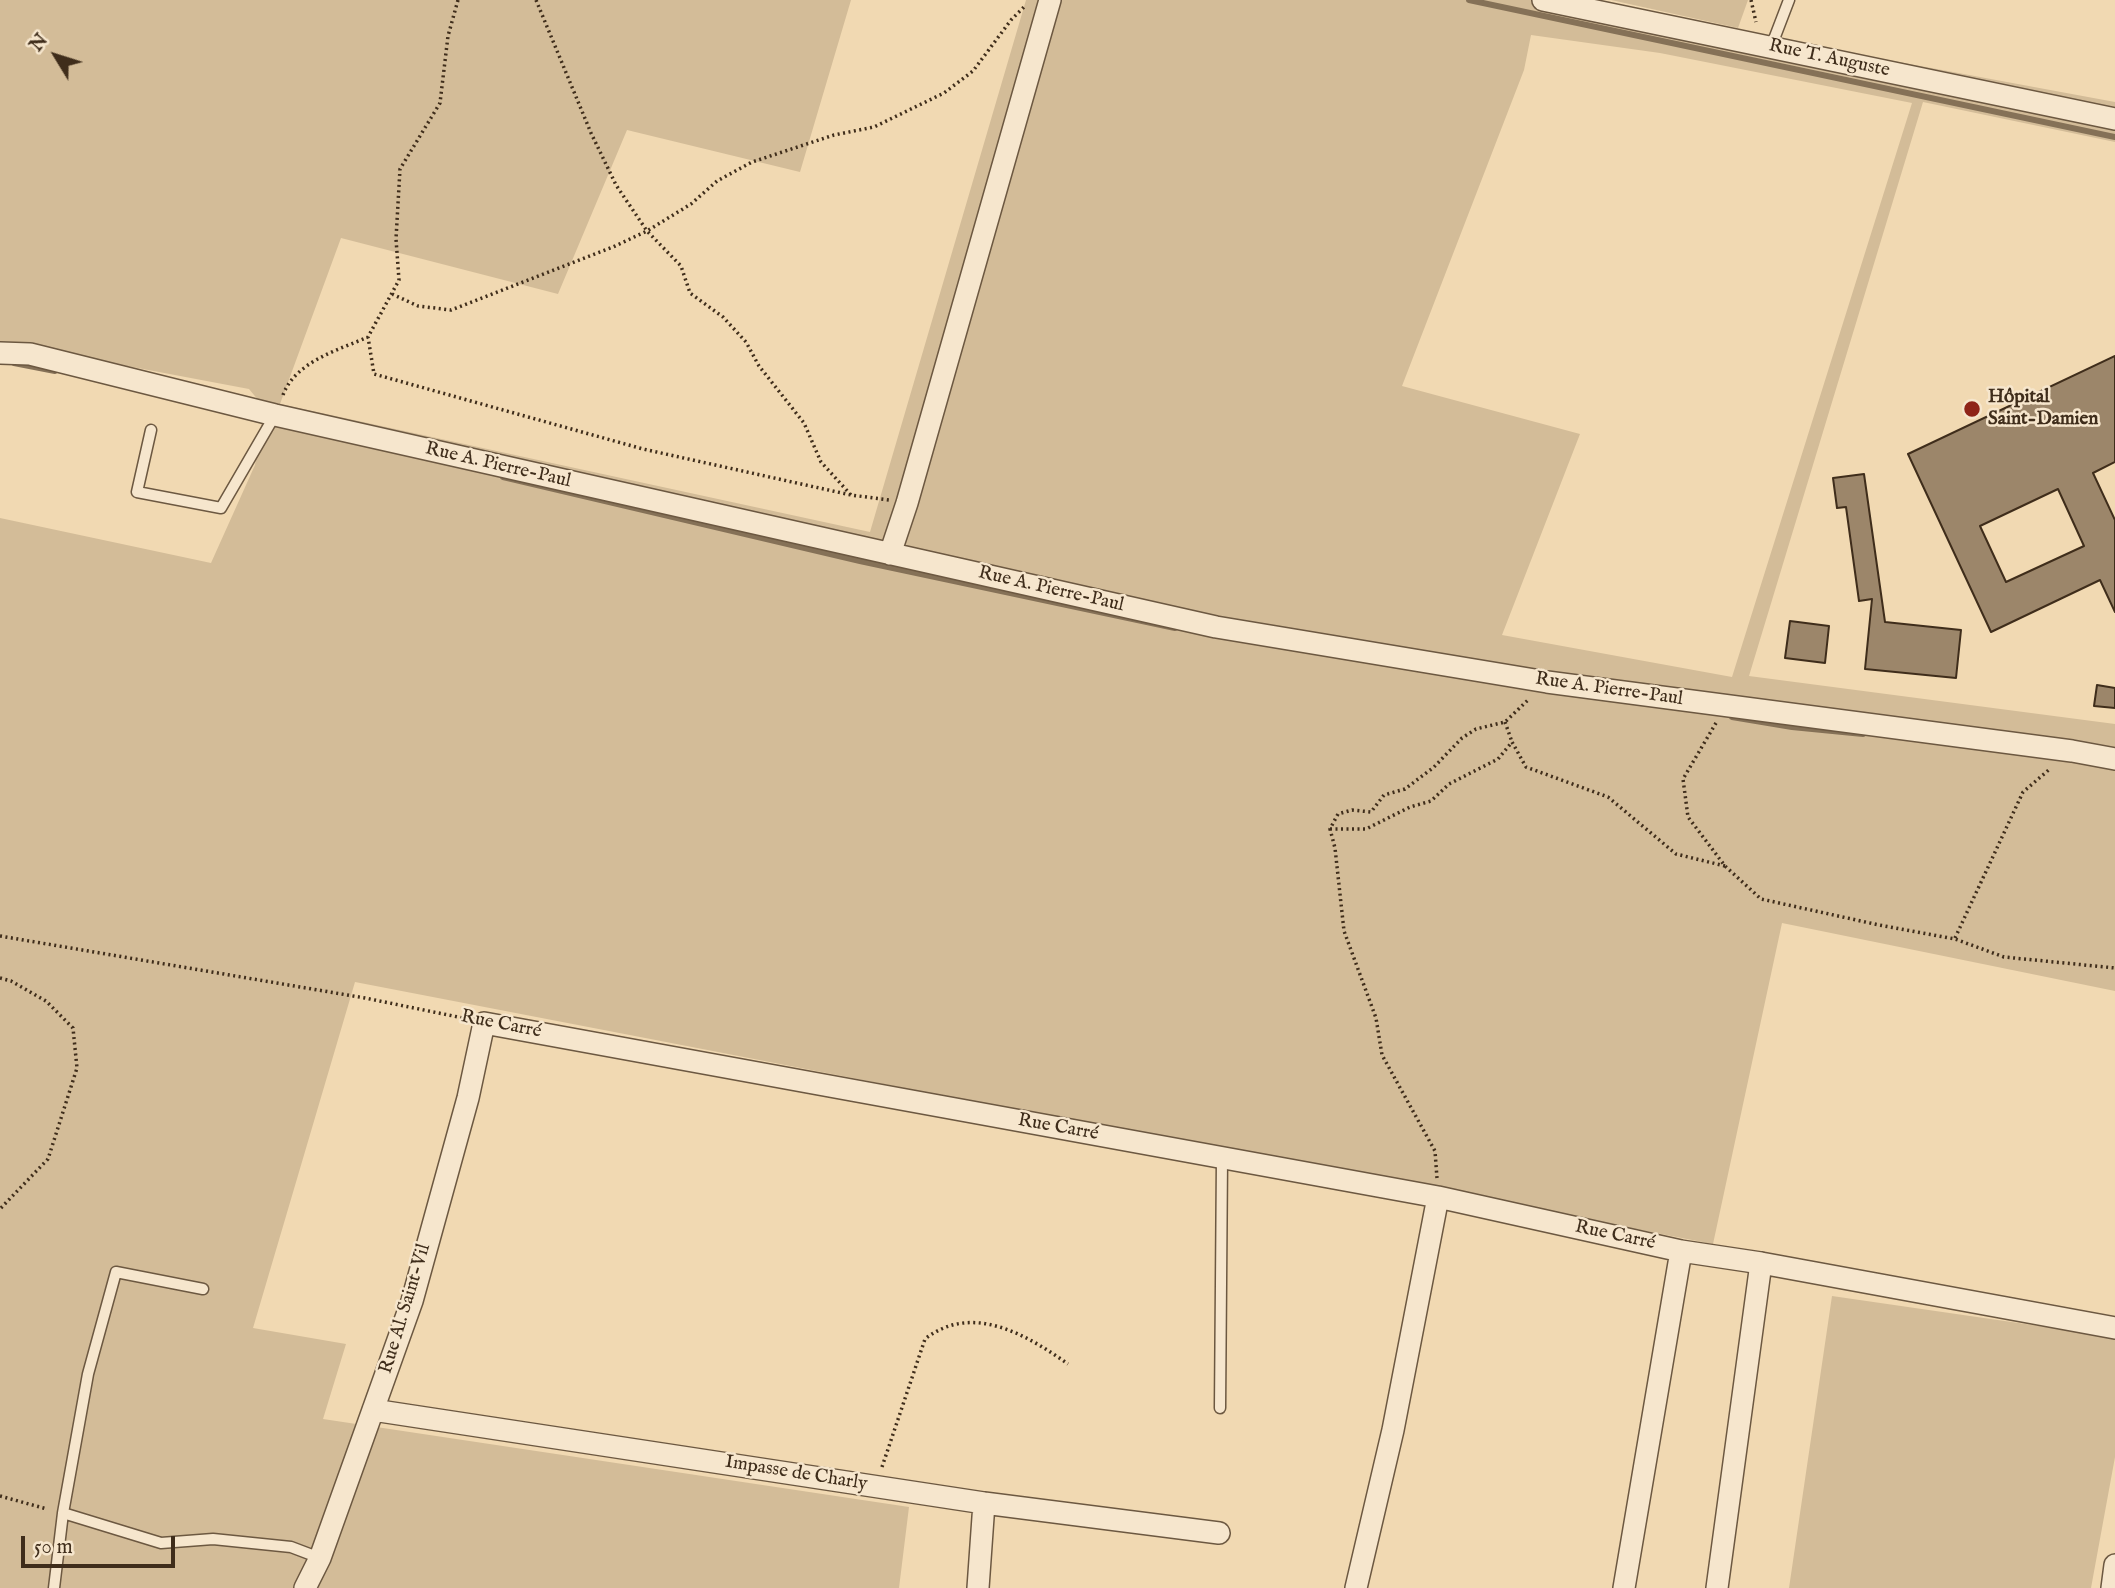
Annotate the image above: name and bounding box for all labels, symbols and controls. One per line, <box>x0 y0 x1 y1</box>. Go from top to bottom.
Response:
north arrow <box>21 21 91 91</box>
text: N <box>25 29 54 57</box>
street label: Rue T. Auguste <box>1766 35 1892 83</box>
place label: Hôpital Saint-Damien <box>1988 387 2098 431</box>
marker: Hôpital Saint-Damien <box>1962 399 1982 419</box>
street label: Rue A. Pierre-Paul <box>423 438 573 494</box>
street label: Rue A. Pierre-Paul <box>976 562 1126 618</box>
street label: Rue A. Pierre-Paul <box>1534 668 1684 712</box>
street label: Rue Carré <box>459 1006 543 1044</box>
street label: Rue Carré <box>1016 1110 1100 1146</box>
street label: Rue Carré <box>1573 1216 1657 1256</box>
street label: Rue Al. Saint-Vil <box>375 1241 437 1377</box>
street label: Impasse de Charly <box>723 1451 869 1497</box>
scale bar <box>24 1522 178 1566</box>
text: 50 m <box>34 1534 73 1561</box>

